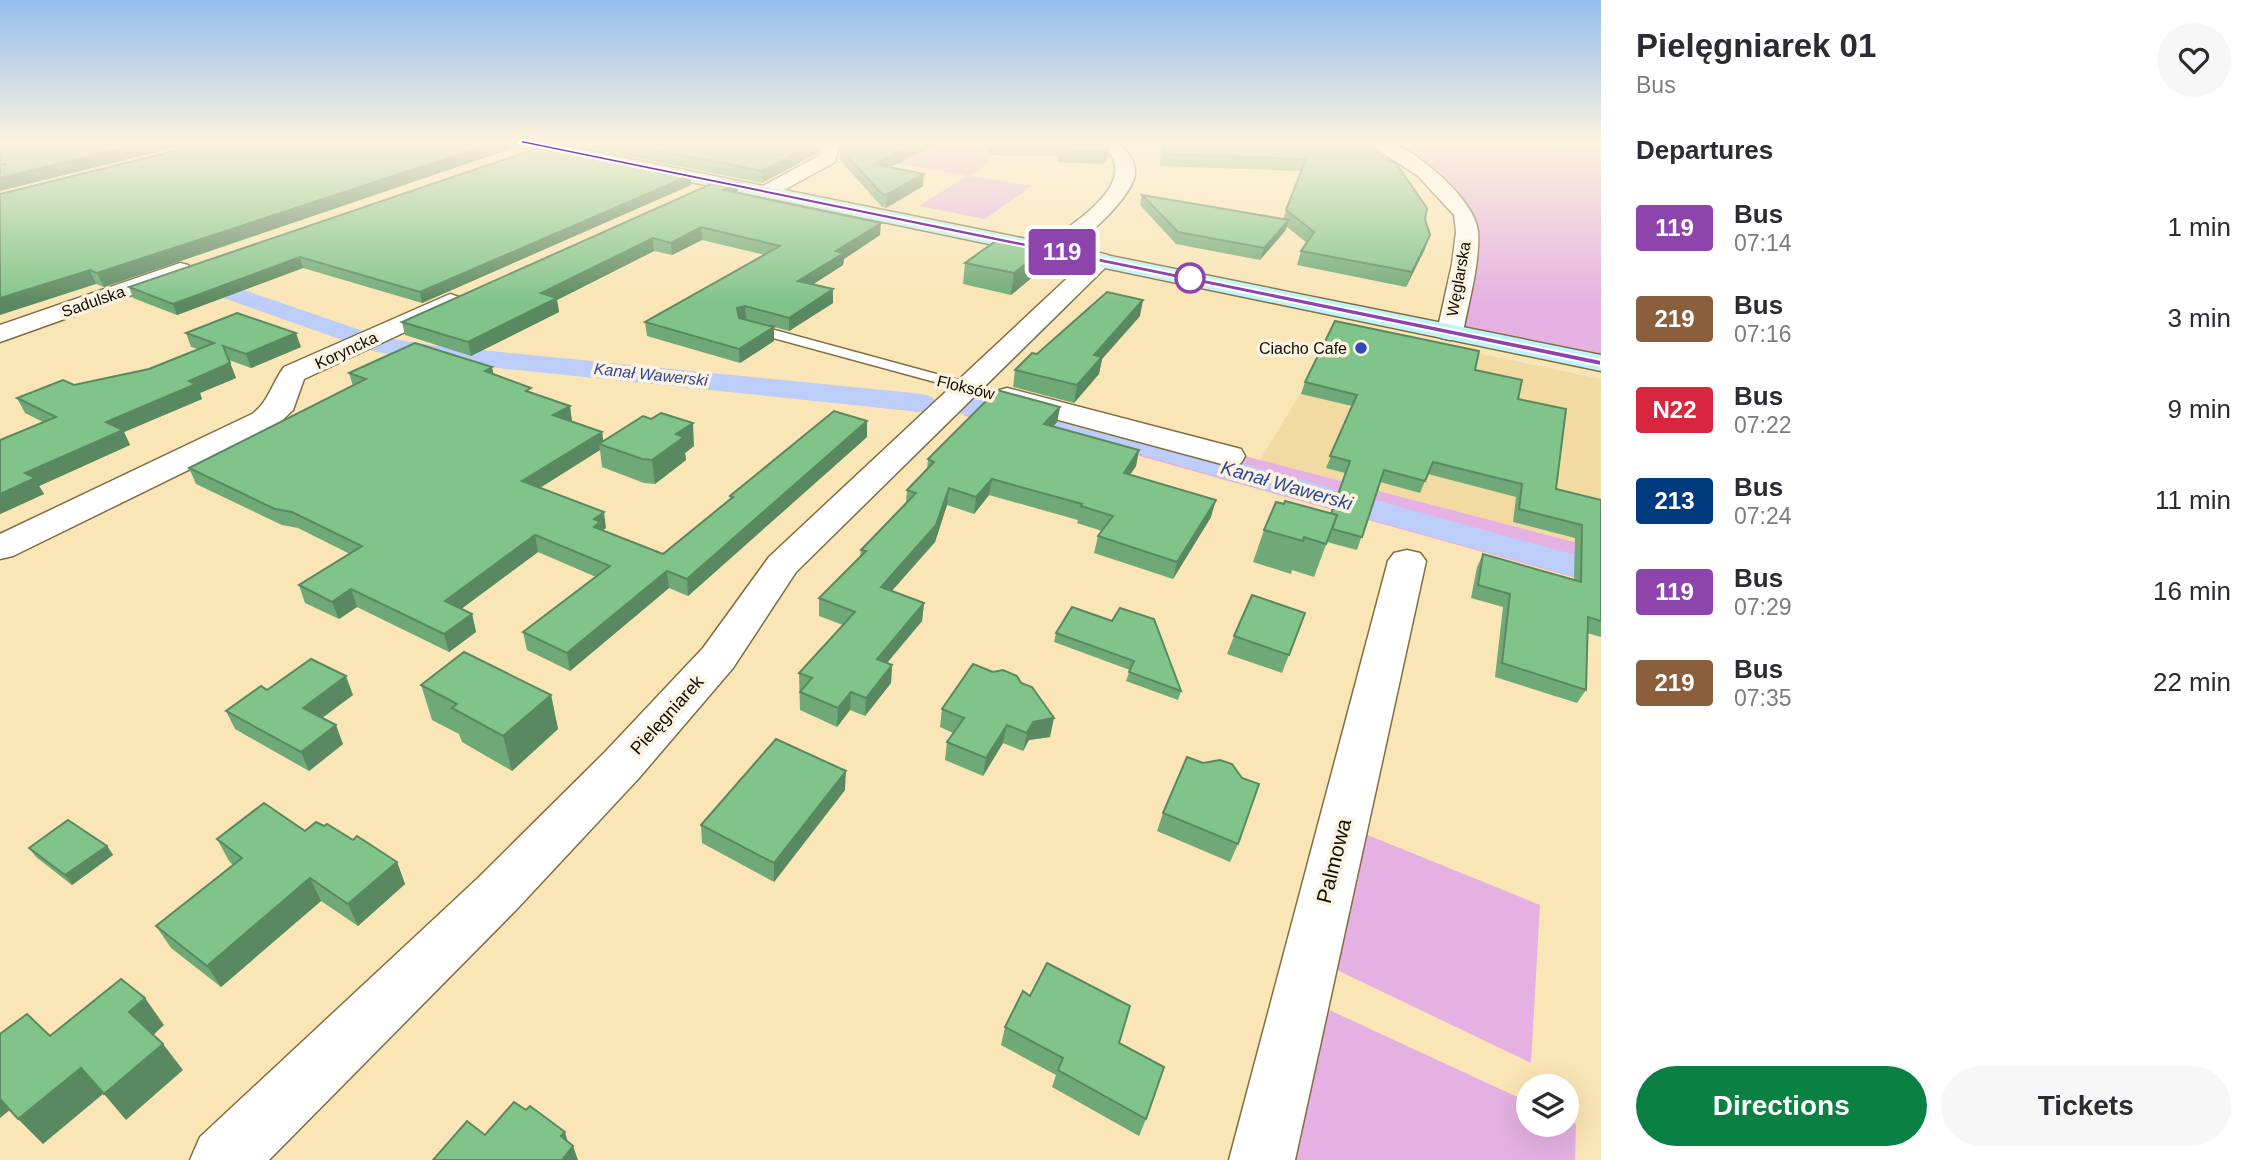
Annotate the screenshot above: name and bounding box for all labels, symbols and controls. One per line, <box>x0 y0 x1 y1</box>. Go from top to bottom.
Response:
button: heart <box>2157 23 2231 97</box>
text: Pielęgniarek 01 <box>1636 27 1876 64</box>
text: Bus <box>1636 72 1676 98</box>
text: Departures <box>1636 135 1773 165</box>
text: Bus <box>1734 199 1783 229</box>
text: 1 min <box>2167 212 2231 242</box>
text: 119 <box>1655 214 1694 241</box>
line badge: 119 <box>1022 229 1102 275</box>
text: 07:14 <box>1734 230 1792 256</box>
text: 119 <box>1043 238 1081 265</box>
street label: Węglarska <box>1444 240 1473 318</box>
unlabelled marker <box>1175 263 1205 293</box>
street label: Sadulska <box>59 283 127 320</box>
text: Bus <box>1734 290 1783 320</box>
text: 3 min <box>2167 303 2231 333</box>
text: 219 <box>1654 305 1695 332</box>
text: 07:16 <box>1734 321 1792 347</box>
street label: Koryncka <box>312 329 380 372</box>
place label: Ciacho Cafe <box>1259 340 1347 357</box>
marker: Ciacho Cafe <box>1353 340 1369 356</box>
water label: Kanał Wawerski <box>593 360 709 389</box>
street label: Floksów <box>935 372 997 403</box>
text: Bus <box>1734 381 1783 411</box>
text: 9 min <box>2167 394 2231 424</box>
text: N22 <box>1652 396 1697 423</box>
text: 07:22 <box>1734 412 1792 438</box>
water label: Kanał Wawerski <box>1219 457 1356 515</box>
text: Bus <box>1734 472 1783 502</box>
text: 11 min <box>2155 485 2231 515</box>
text: 213 <box>1654 487 1695 514</box>
text: 07:24 <box>1734 503 1792 529</box>
text: Bus <box>1734 563 1783 593</box>
text: 16 min <box>2153 576 2231 606</box>
text: 119 <box>1655 578 1694 605</box>
text: 07:29 <box>1734 594 1792 620</box>
text: Bus <box>1734 654 1783 684</box>
text: 22 min <box>2153 667 2231 697</box>
text: 219 <box>1654 669 1695 696</box>
street label: Pielęgniarek <box>626 671 708 759</box>
text: 07:35 <box>1734 685 1792 711</box>
street label: Palmowa <box>1312 816 1355 906</box>
button: Directions <box>1636 1066 1927 1146</box>
button: Tickets <box>1941 1066 2231 1146</box>
map controls <box>1516 1074 1579 1137</box>
button: layers <box>1516 1074 1579 1137</box>

